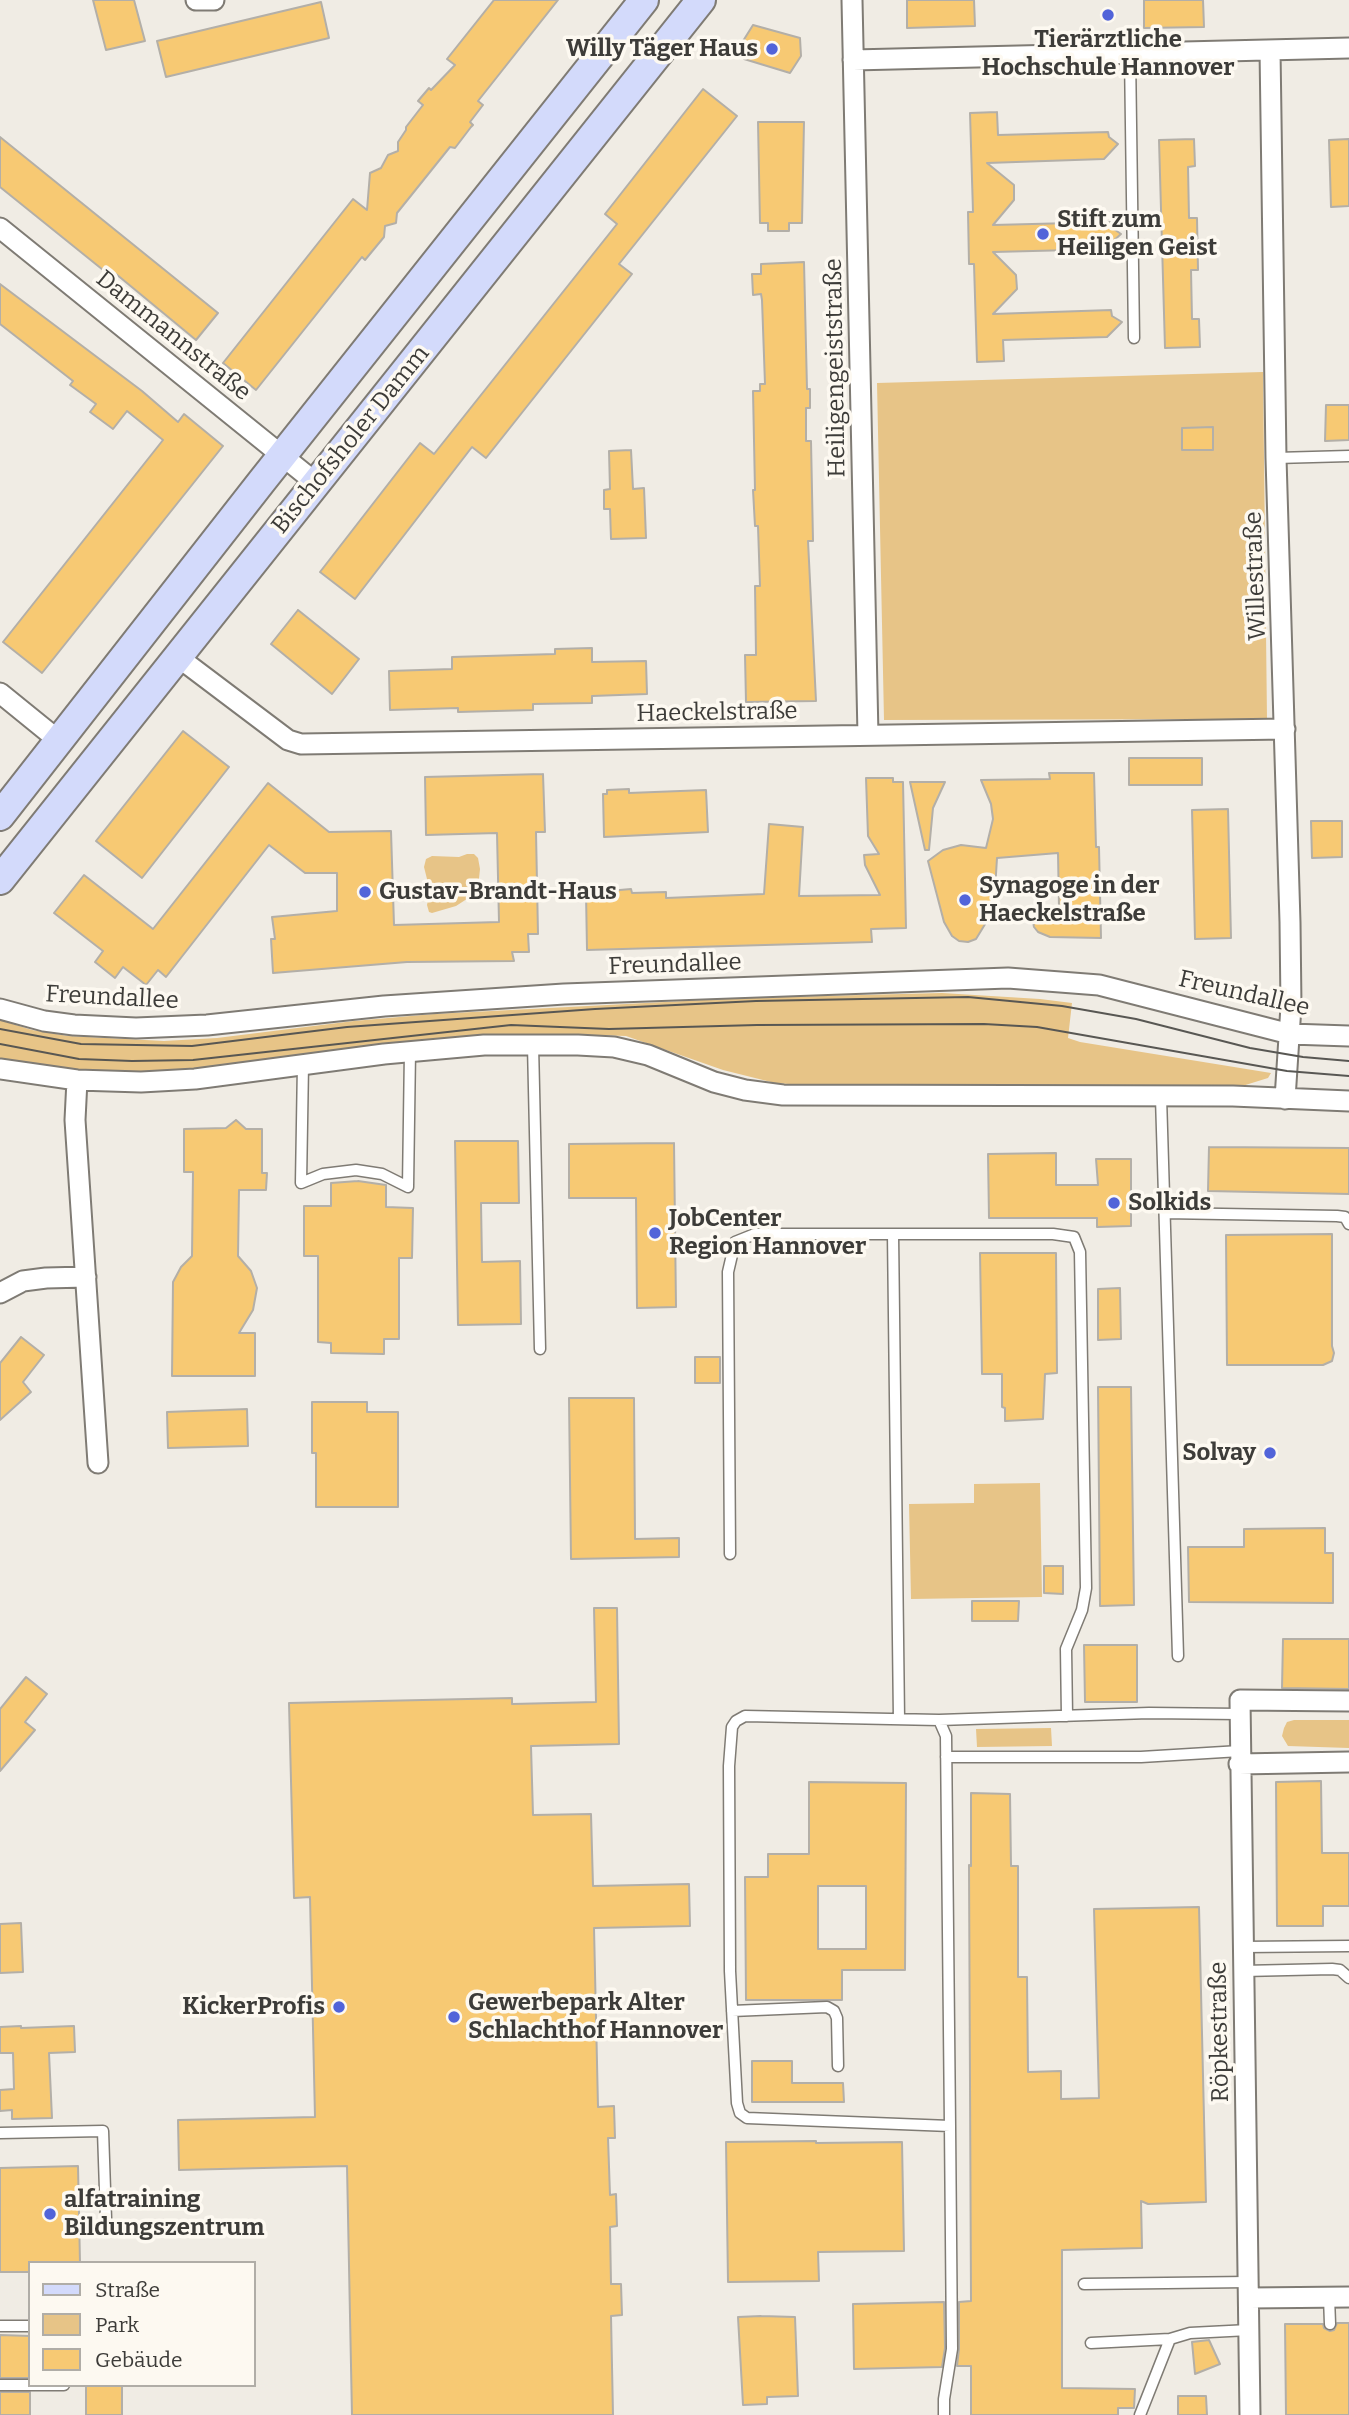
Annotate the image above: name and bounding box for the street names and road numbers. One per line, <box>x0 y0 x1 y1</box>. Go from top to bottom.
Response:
street label: Heiligengeiststraße <box>820 258 852 478</box>
street label: Dammannstraße <box>90 265 256 407</box>
street label: Bischofsholer Damm <box>266 340 436 540</box>
street label: Willestraße <box>1239 511 1273 641</box>
street label: Haeckelstraße <box>636 697 798 729</box>
street label: Freundallee <box>608 948 742 982</box>
street label: Freundallee <box>1176 965 1312 1023</box>
street label: Freundallee <box>45 980 179 1016</box>
street label: Röpkestraße <box>1204 1961 1236 2103</box>

